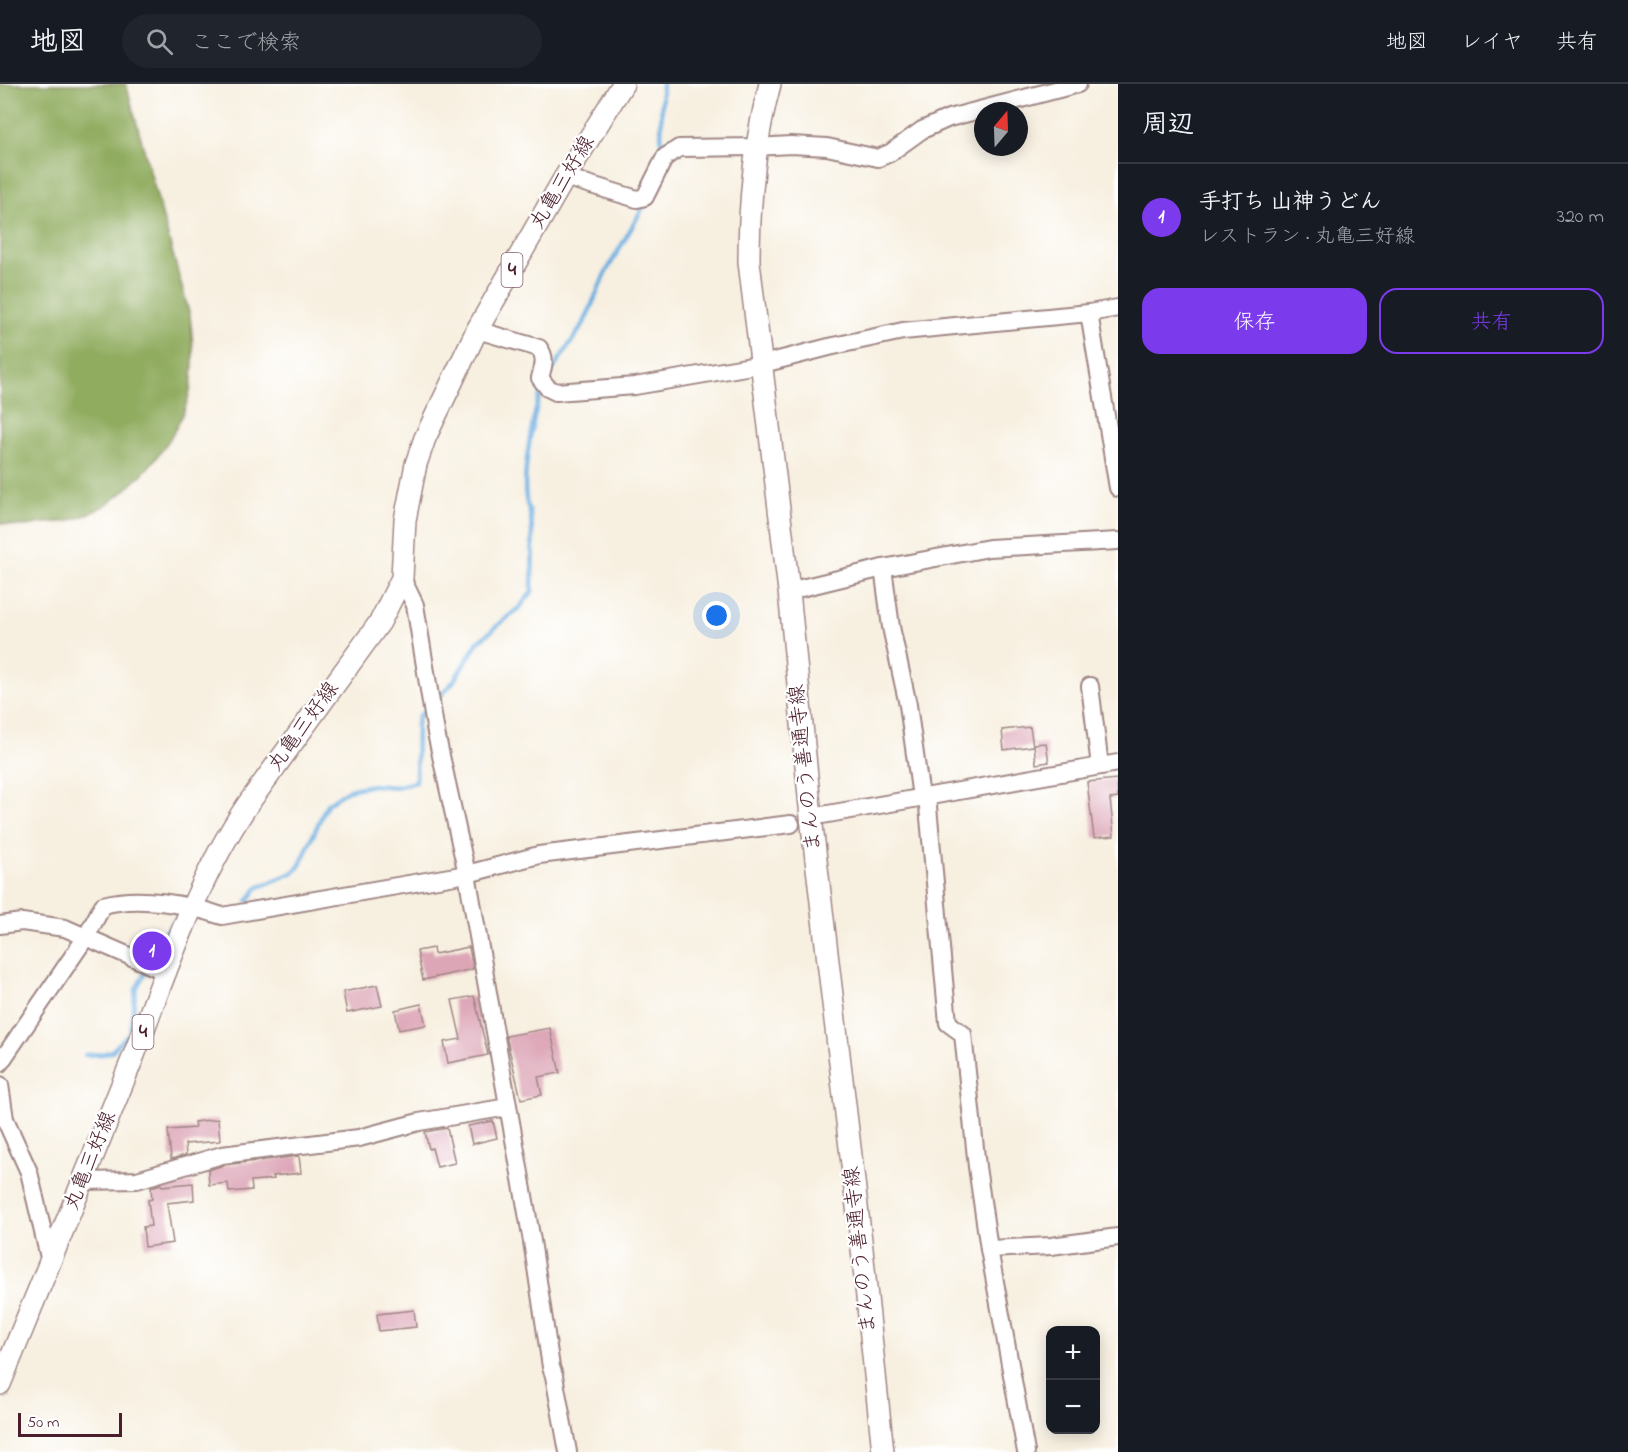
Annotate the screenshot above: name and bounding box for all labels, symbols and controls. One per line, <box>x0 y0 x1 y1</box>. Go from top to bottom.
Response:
search box <box>122 14 542 68</box>
text: 地図 <box>30 23 86 64</box>
icon: search <box>143 25 176 58</box>
text: ここで検索 <box>191 28 301 60</box>
text: 地図 <box>1386 28 1428 58</box>
text: レイヤ <box>1461 28 1523 58</box>
text: 共有 <box>1556 28 1598 58</box>
north arrow <box>974 102 1028 156</box>
text: 周辺 <box>1142 107 1194 145</box>
street label: 丸亀三好線 <box>523 130 603 236</box>
text: 手打ち 山神うどん <box>1199 187 1381 219</box>
text: 1 <box>1158 203 1165 232</box>
text: 320 m <box>1557 203 1604 232</box>
text: レストラン · 丸亀三好線 <box>1199 223 1415 252</box>
road number: 4 <box>502 253 522 287</box>
button: 保存 <box>1142 288 1367 354</box>
button: 共有 <box>1379 288 1604 354</box>
your location <box>702 601 731 630</box>
street label: 丸亀三好線 <box>261 676 347 778</box>
street label: まんのう善通寺線 <box>782 683 830 853</box>
pin: 1 <box>132 928 172 974</box>
road number: 4 <box>132 1015 154 1049</box>
street label: 丸亀三好線 <box>57 1107 125 1215</box>
street label: まんのう善通寺線 <box>837 1165 885 1335</box>
map controls <box>1046 1326 1100 1434</box>
button: + <box>1046 1326 1100 1380</box>
button: − <box>1046 1380 1100 1434</box>
scale bar <box>18 1410 122 1438</box>
text: 50 m <box>27 1411 59 1435</box>

